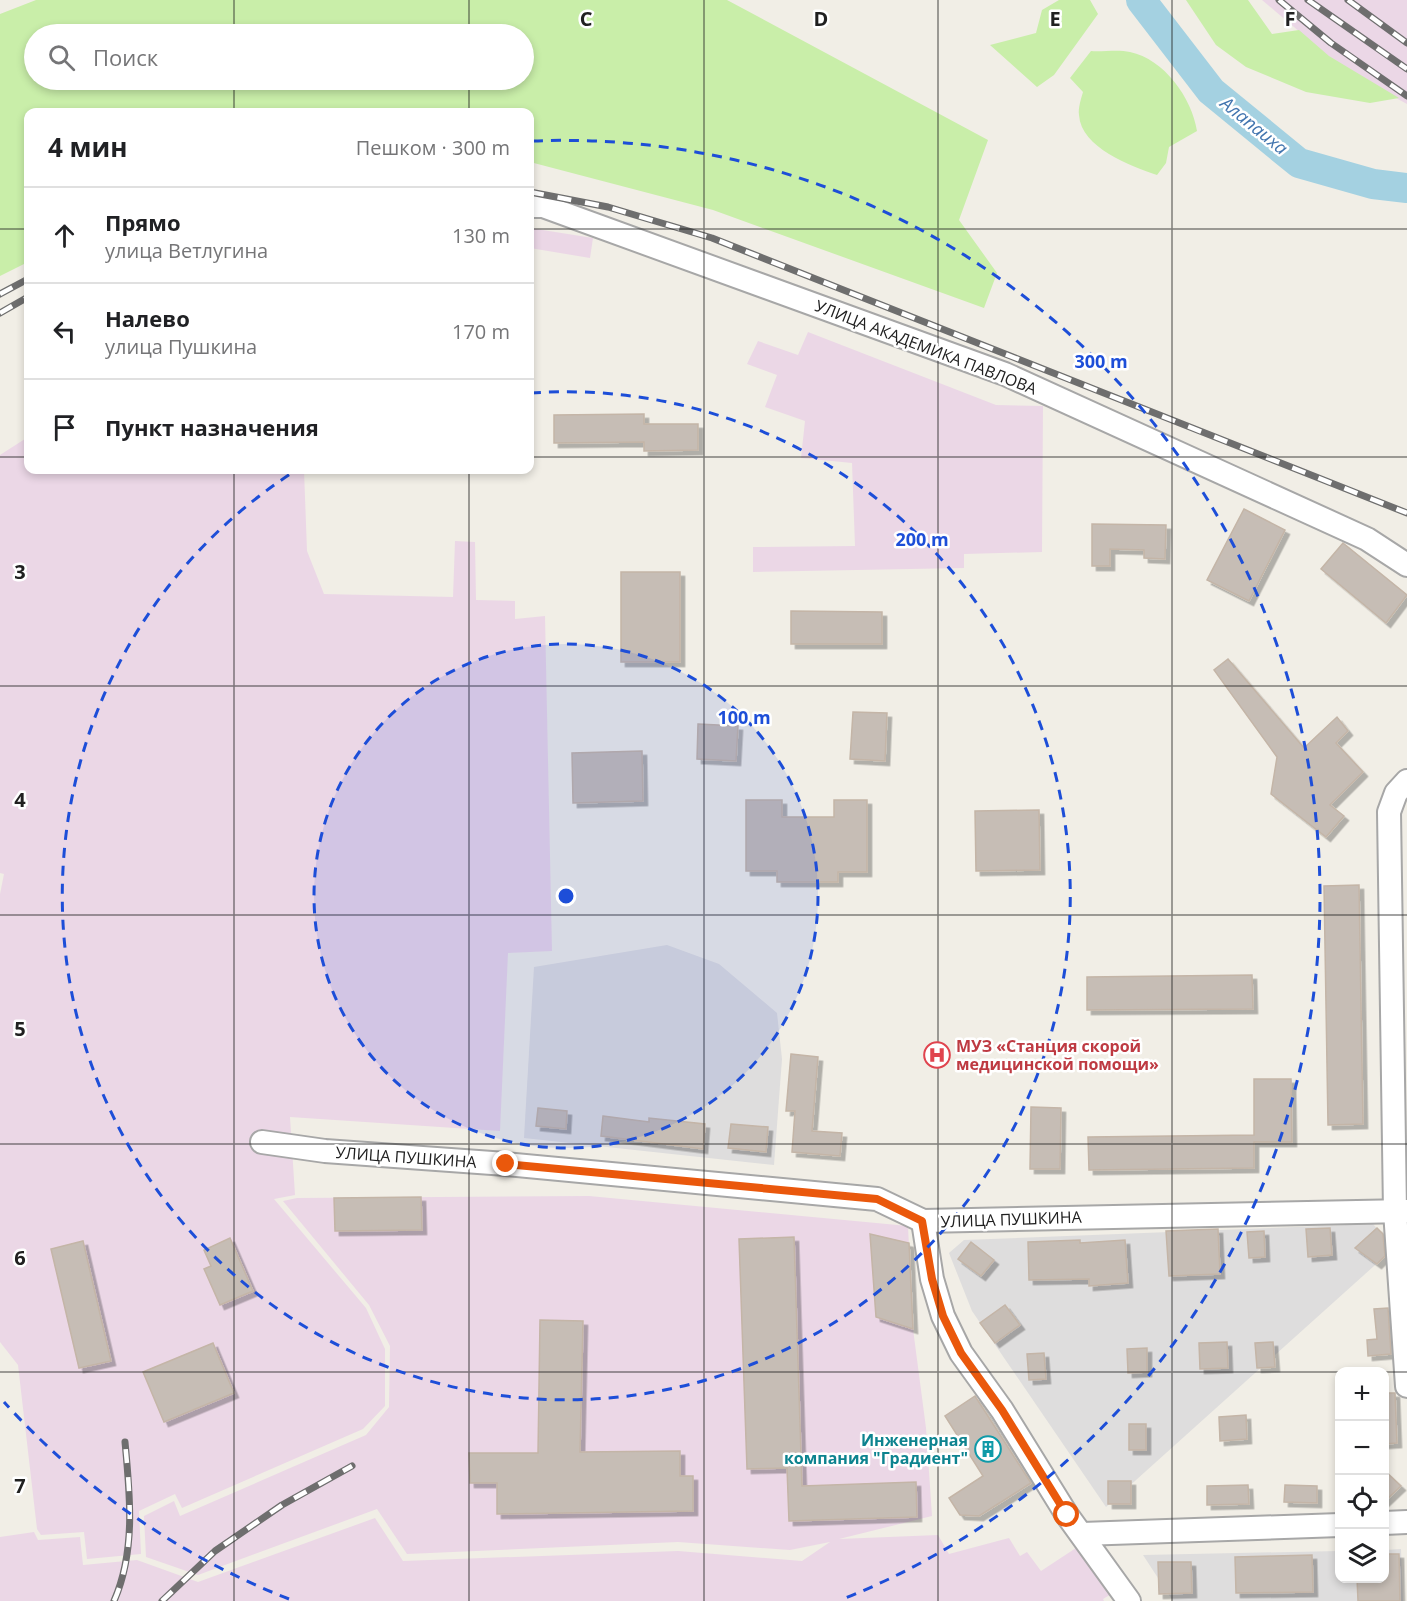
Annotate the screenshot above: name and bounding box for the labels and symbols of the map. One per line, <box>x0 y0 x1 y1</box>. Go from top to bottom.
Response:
text: C <box>580 5 593 32</box>
text: D <box>814 5 828 32</box>
text: E <box>1049 5 1061 32</box>
text: F <box>1285 5 1295 32</box>
water label: Алапаиха <box>1215 90 1293 160</box>
street label: УЛИЦА АКАДЕМИКА ПАВЛОВА <box>812 294 1041 400</box>
text: 300 m <box>1074 349 1128 373</box>
text: 200 m <box>895 527 949 551</box>
text: 3 <box>14 558 26 585</box>
text: 100 m <box>717 705 771 729</box>
text: 4 <box>14 786 26 813</box>
centre of rings <box>556 886 576 906</box>
text: 5 <box>14 1015 26 1042</box>
place label: МУЗ «Станция скорой медицинской помощи» <box>956 1035 1159 1075</box>
hospital icon: МУЗ «Станция скорой медицинской помощи» <box>922 1040 952 1070</box>
street label: УЛИЦА ПУШКИНА <box>335 1141 478 1173</box>
route end <box>492 1150 518 1176</box>
street label: УЛИЦА ПУШКИНА <box>940 1206 1083 1232</box>
text: 6 <box>14 1244 26 1271</box>
place label: Инженерная компания "Градиент" <box>784 1429 968 1469</box>
building icon: Инженерная компания "Градиент" <box>973 1434 1003 1464</box>
text: 7 <box>14 1472 26 1499</box>
route start <box>1053 1501 1079 1527</box>

